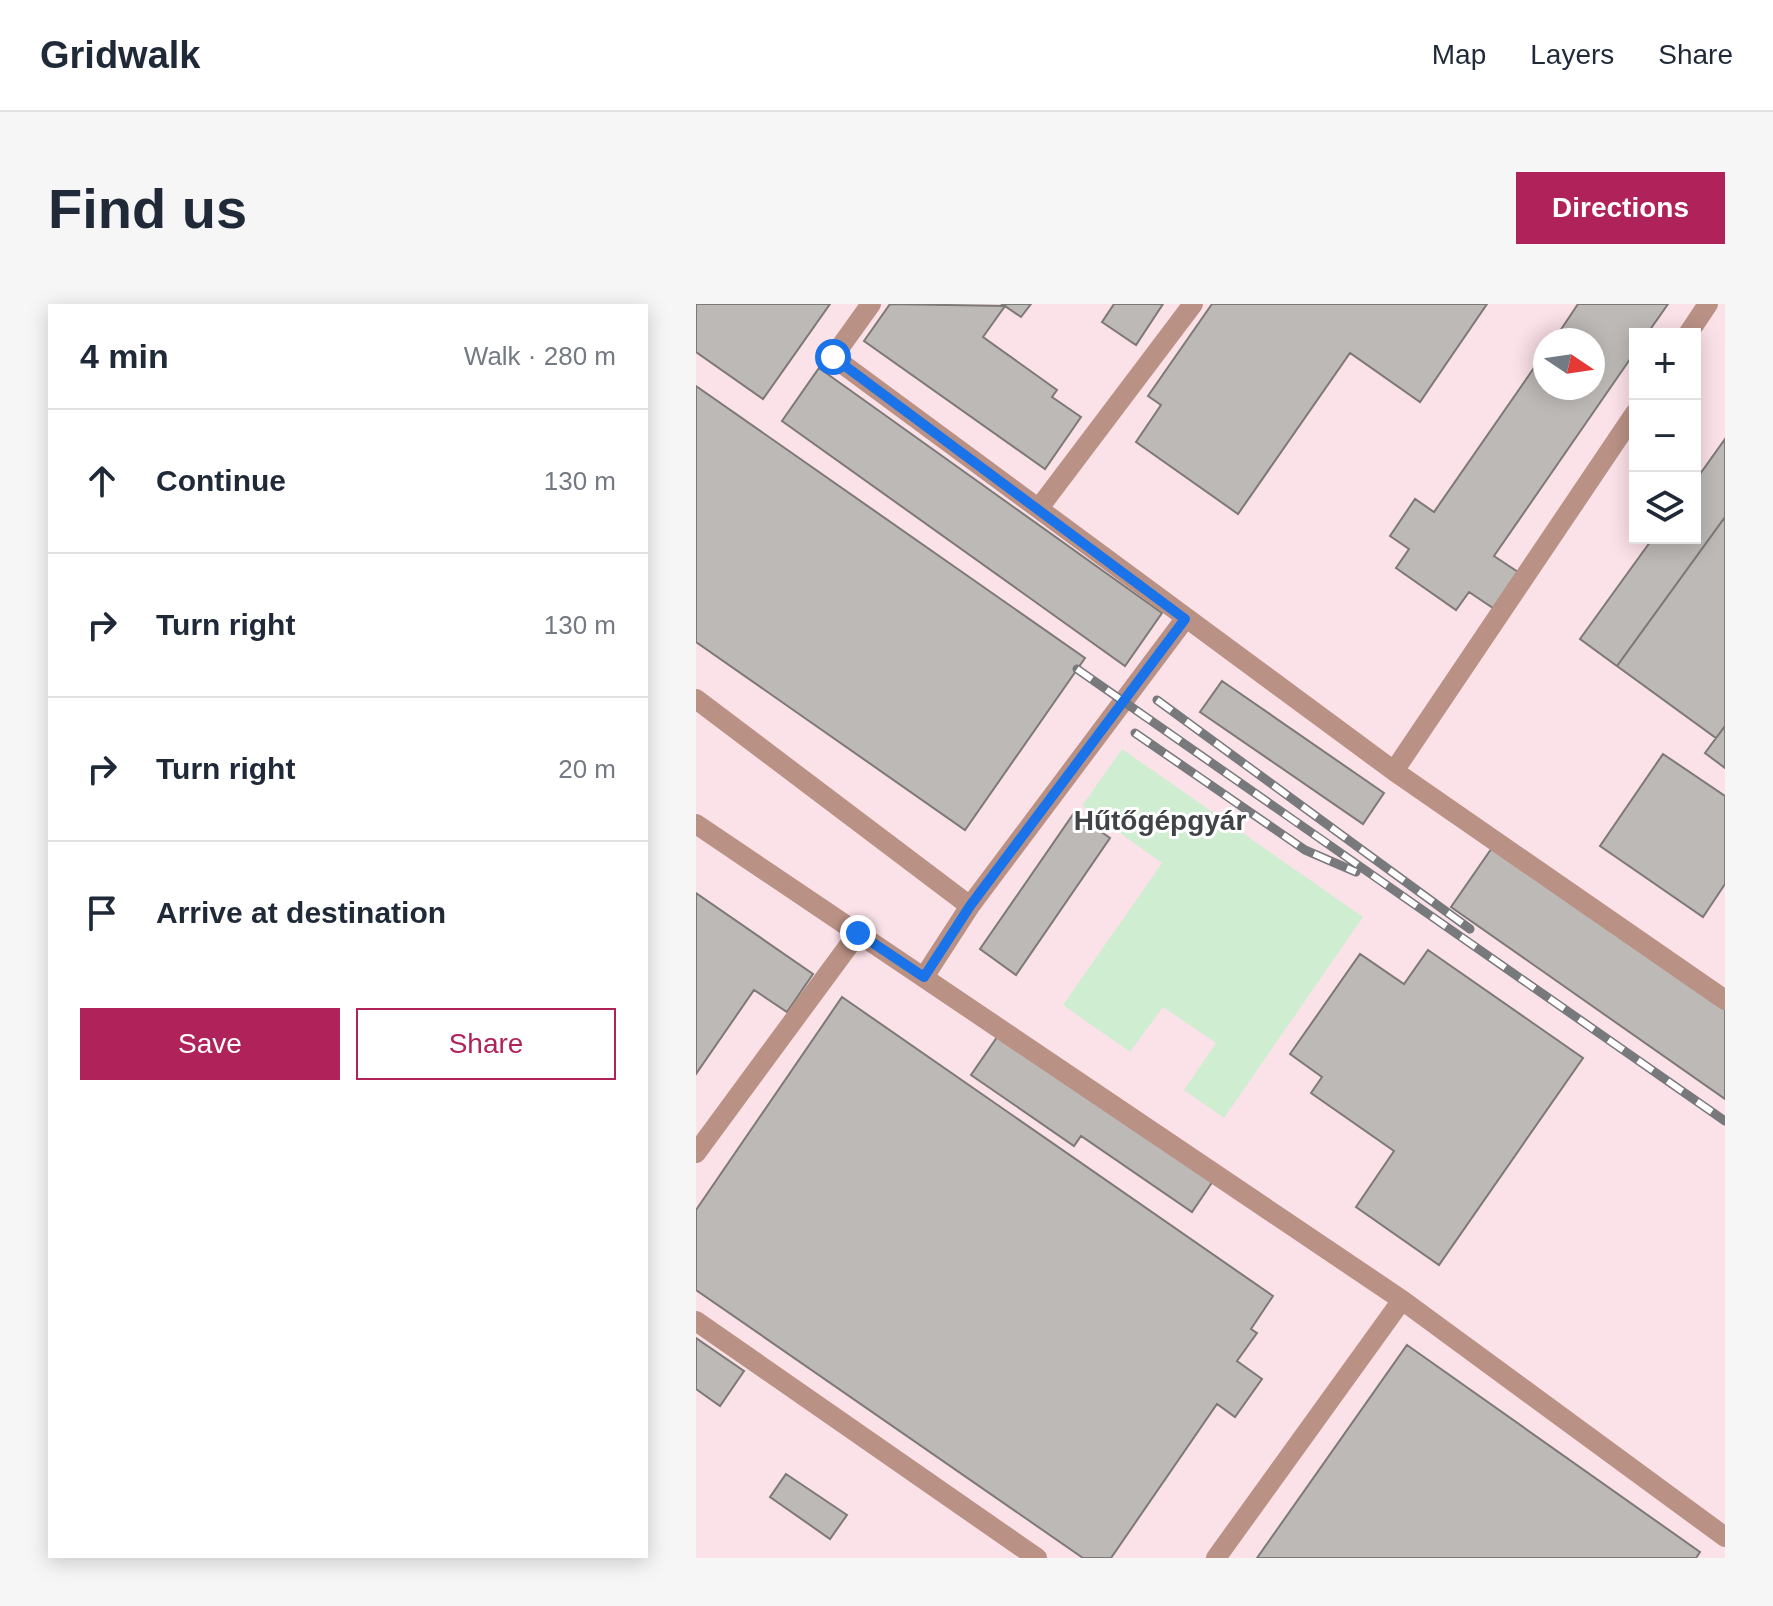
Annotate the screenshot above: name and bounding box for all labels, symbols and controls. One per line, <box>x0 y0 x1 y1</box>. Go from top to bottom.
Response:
text: Gridwalk <box>40 34 201 76</box>
text: Map <box>1432 39 1486 70</box>
text: Layers <box>1530 39 1614 70</box>
text: Share <box>1658 39 1733 70</box>
button: Directions <box>1516 172 1725 244</box>
text: Find us <box>48 177 247 240</box>
north arrow <box>1533 328 1605 400</box>
map controls <box>1629 328 1701 544</box>
button: + <box>1629 328 1701 400</box>
text: 4 min <box>80 337 169 375</box>
route start <box>815 339 851 375</box>
text: Walk · 280 m <box>464 341 616 371</box>
button: − <box>1629 400 1701 472</box>
icon: ahead <box>80 459 124 503</box>
text: Continue <box>156 464 286 497</box>
text: 130 m <box>544 466 616 496</box>
button: layers <box>1629 472 1701 544</box>
icon: right <box>80 603 124 647</box>
text: Turn right <box>156 608 295 641</box>
text: 130 m <box>544 610 616 640</box>
icon: right <box>80 747 124 791</box>
text: Turn right <box>156 752 295 785</box>
text: 20 m <box>558 754 616 784</box>
district label: Hűtőgépgyár <box>1074 805 1246 836</box>
icon: arrive <box>80 891 124 935</box>
text: Arrive at destination <box>156 896 446 929</box>
route end <box>840 915 876 951</box>
button: Save <box>80 1008 340 1080</box>
button: Share <box>356 1008 616 1080</box>

